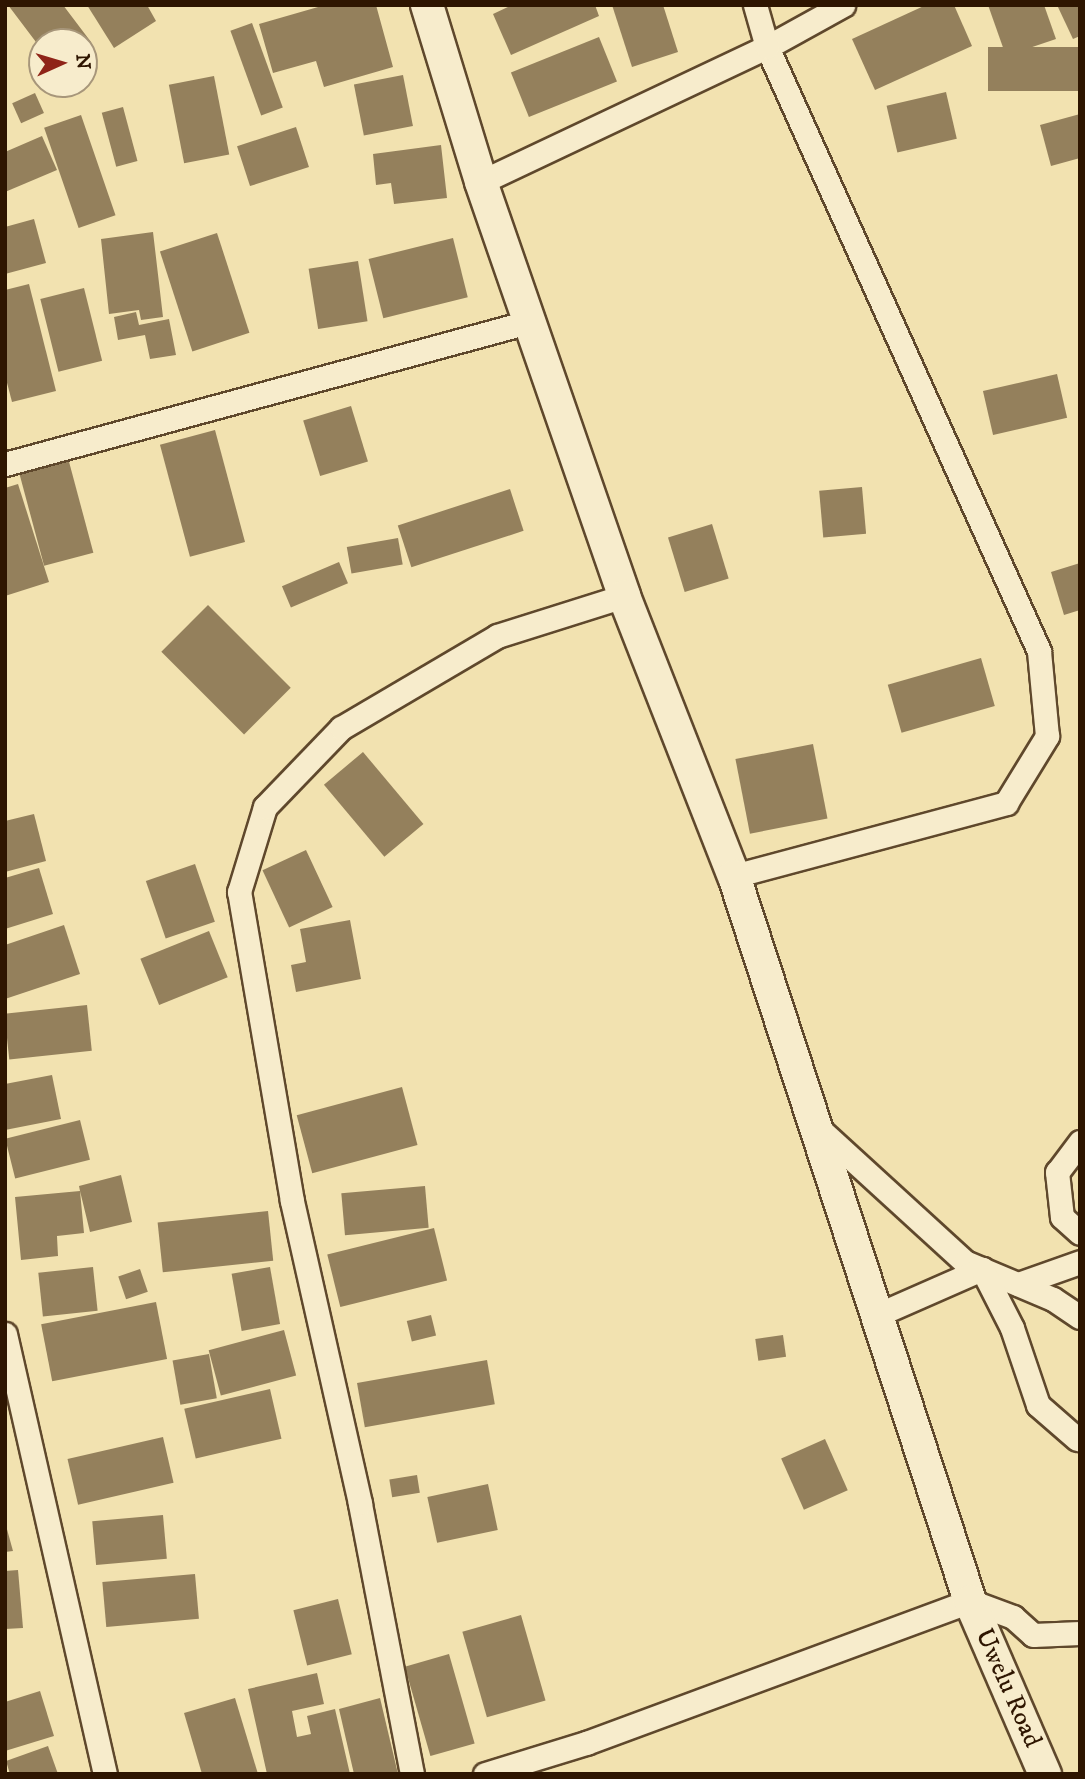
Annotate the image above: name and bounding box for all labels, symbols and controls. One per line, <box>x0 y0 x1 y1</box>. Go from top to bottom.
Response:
north arrow <box>28 28 98 98</box>
text: N <box>70 53 94 70</box>
street label: Uwelu Road <box>968 1624 1048 1752</box>

